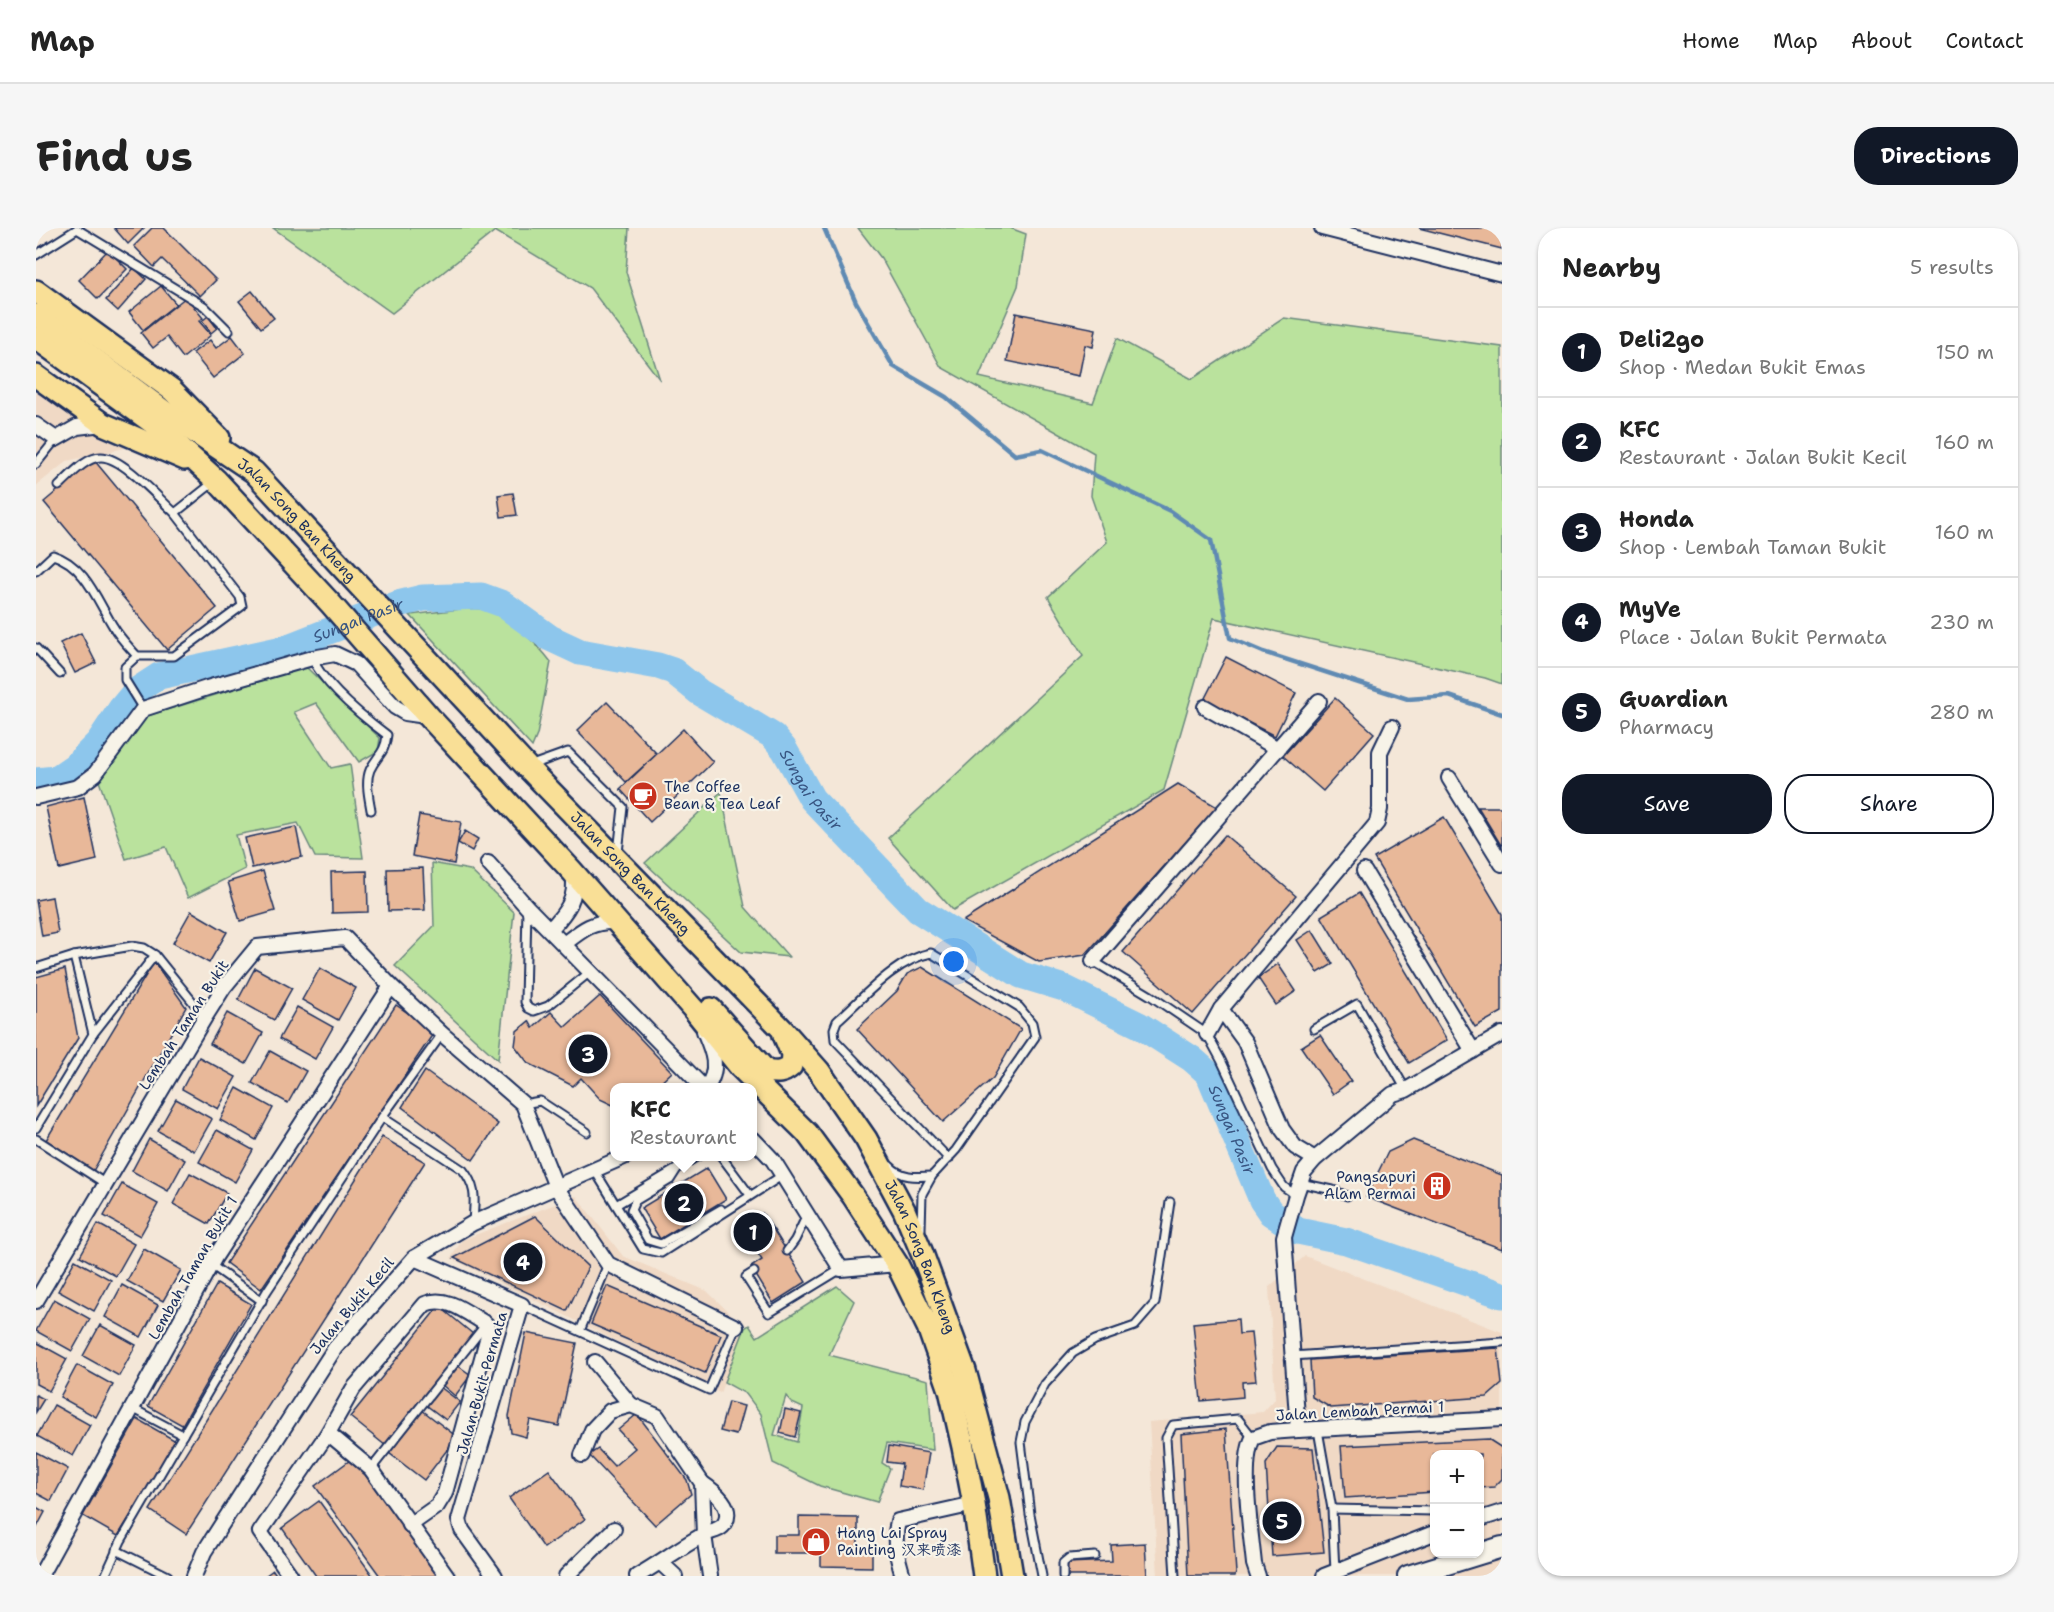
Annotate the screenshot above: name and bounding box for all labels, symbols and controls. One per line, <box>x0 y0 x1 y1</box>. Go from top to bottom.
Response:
text: Map <box>30 22 95 60</box>
text: Home <box>1682 27 1740 55</box>
text: Map <box>1773 27 1818 55</box>
text: About <box>1851 27 1912 55</box>
text: Contact <box>1945 27 2024 55</box>
button: Directions <box>1854 127 2018 185</box>
text: Find us <box>36 128 193 184</box>
text: Nearby <box>1562 250 1661 285</box>
text: 5 results <box>1910 254 1994 280</box>
text: Deli2go <box>1619 325 1704 354</box>
text: 1 <box>1577 339 1586 365</box>
text: 150 m <box>1936 339 1994 365</box>
text: Shop · Medan Bukit Emas <box>1619 354 1866 380</box>
text: KFC <box>1619 415 1660 444</box>
text: 2 <box>1575 429 1589 455</box>
text: 160 m <box>1935 429 1994 455</box>
text: Restaurant · Jalan Bukit Kecil <box>1619 444 1907 470</box>
street label: Jalan Song Ban Kheng <box>234 454 361 586</box>
text: Honda <box>1619 505 1694 534</box>
text: 3 <box>1575 519 1589 545</box>
text: 160 m <box>1935 519 1994 545</box>
text: Shop · Lembah Taman Bukit <box>1619 534 1887 560</box>
water label: Sungai Pasir <box>310 593 406 647</box>
text: MyVe <box>1619 595 1681 624</box>
text: 4 <box>1575 609 1589 635</box>
text: 230 m <box>1929 609 1994 635</box>
text: Place · Jalan Bukit Permata <box>1619 624 1887 650</box>
text: Guardian <box>1619 685 1728 714</box>
text: 5 <box>1575 699 1588 725</box>
text: 280 m <box>1929 699 1994 725</box>
text: Pharmacy <box>1619 714 1714 740</box>
water label: Sungai Pasir <box>775 745 847 836</box>
button: Save <box>1562 774 1772 834</box>
button: Share <box>1784 774 1994 834</box>
place label: The Coffee Bean & Tea Leaf <box>664 777 781 814</box>
cafe icon: The Coffee Bean & Tea Leaf <box>627 780 659 812</box>
street label: Jalan Song Ban Kheng <box>566 807 695 939</box>
your location <box>939 947 968 976</box>
street label: Lembah Taman Bukit <box>134 956 234 1094</box>
pin: 3 <box>568 1032 608 1076</box>
water label: Sungai Pasir <box>1204 1082 1260 1178</box>
popup <box>610 1083 757 1161</box>
text: KFC <box>630 1095 671 1124</box>
text: Restaurant <box>630 1124 737 1150</box>
place label: Pangsapuri Alam Permai <box>1324 1167 1416 1204</box>
building icon: Pangsapuri Alam Permai <box>1421 1170 1453 1202</box>
street label: Jalan Song Ban Kheng <box>880 1176 961 1336</box>
pin: 2 <box>664 1180 704 1226</box>
street label: Lembah Taman Bukit 1 <box>144 1193 242 1343</box>
pin: 1 <box>734 1210 772 1254</box>
pin: 4 <box>504 1240 542 1284</box>
street label: Jalan Bukit Kecil <box>305 1253 399 1359</box>
street label: Jalan Bukit Permata <box>452 1308 512 1457</box>
street label: Jalan Lembah Permai 1 <box>1275 1397 1445 1425</box>
map controls <box>1430 1450 1484 1558</box>
button: + <box>1430 1450 1484 1504</box>
pin: 5 <box>1262 1498 1302 1544</box>
button: − <box>1430 1504 1484 1558</box>
place label: Hang Lai Spray Painting 汉来喷漆 <box>837 1523 962 1560</box>
shop icon: Hang Lai Spray Painting 汉来喷漆 <box>800 1526 832 1558</box>

